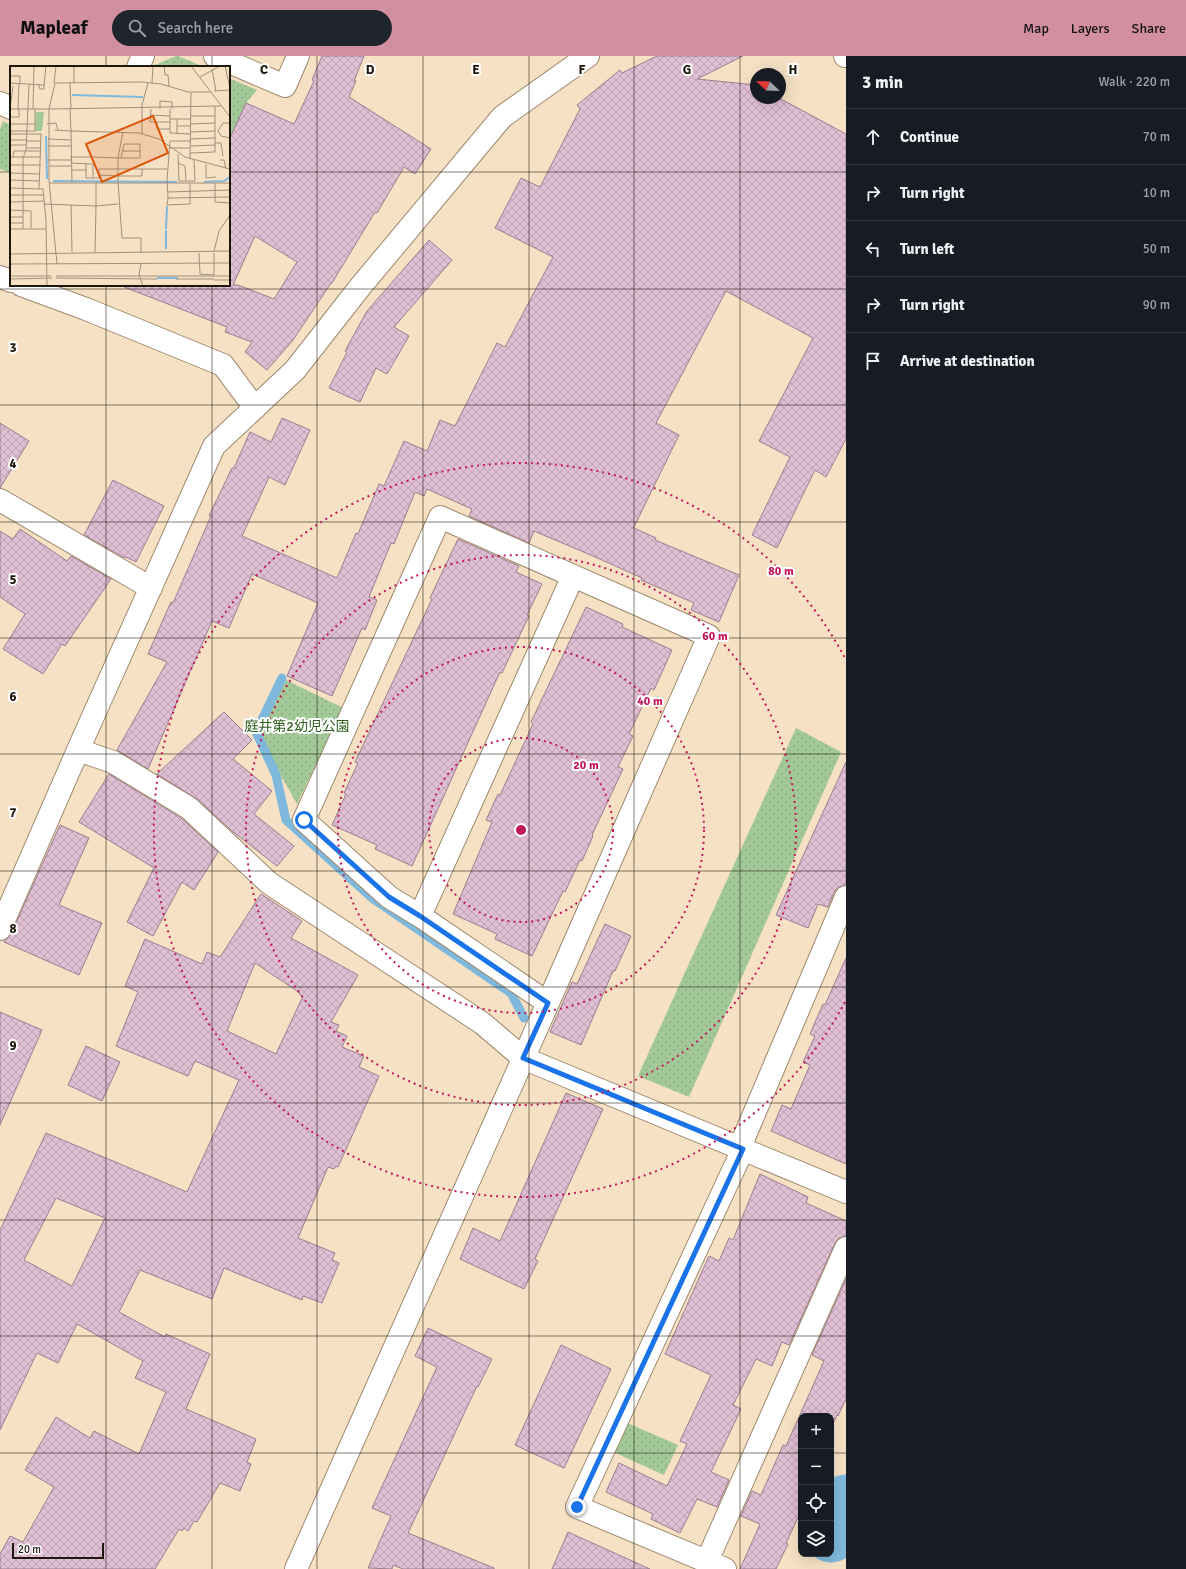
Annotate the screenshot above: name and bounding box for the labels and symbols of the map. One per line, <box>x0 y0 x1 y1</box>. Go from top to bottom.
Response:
text: C <box>260 62 268 78</box>
text: D <box>366 62 375 78</box>
text: E <box>472 62 480 78</box>
text: F <box>579 62 586 78</box>
text: G <box>683 62 691 78</box>
text: H <box>789 62 797 78</box>
inset map <box>10 66 230 286</box>
north arrow <box>750 68 786 104</box>
text: 3 <box>9 340 17 356</box>
text: 4 <box>9 456 17 472</box>
text: 80 m <box>768 564 794 579</box>
text: 5 <box>9 572 17 588</box>
text: 60 m <box>702 629 728 644</box>
text: 6 <box>9 689 17 705</box>
text: 40 m <box>637 694 663 709</box>
park label: 庭井第2幼児公園 <box>244 718 350 735</box>
text: 20 m <box>573 758 599 773</box>
text: 7 <box>9 805 17 821</box>
route start <box>295 811 313 829</box>
centre of rings <box>514 823 528 837</box>
text: 8 <box>9 921 17 937</box>
text: 9 <box>9 1038 17 1054</box>
route end <box>568 1498 586 1516</box>
scale bar <box>12 1541 104 1560</box>

